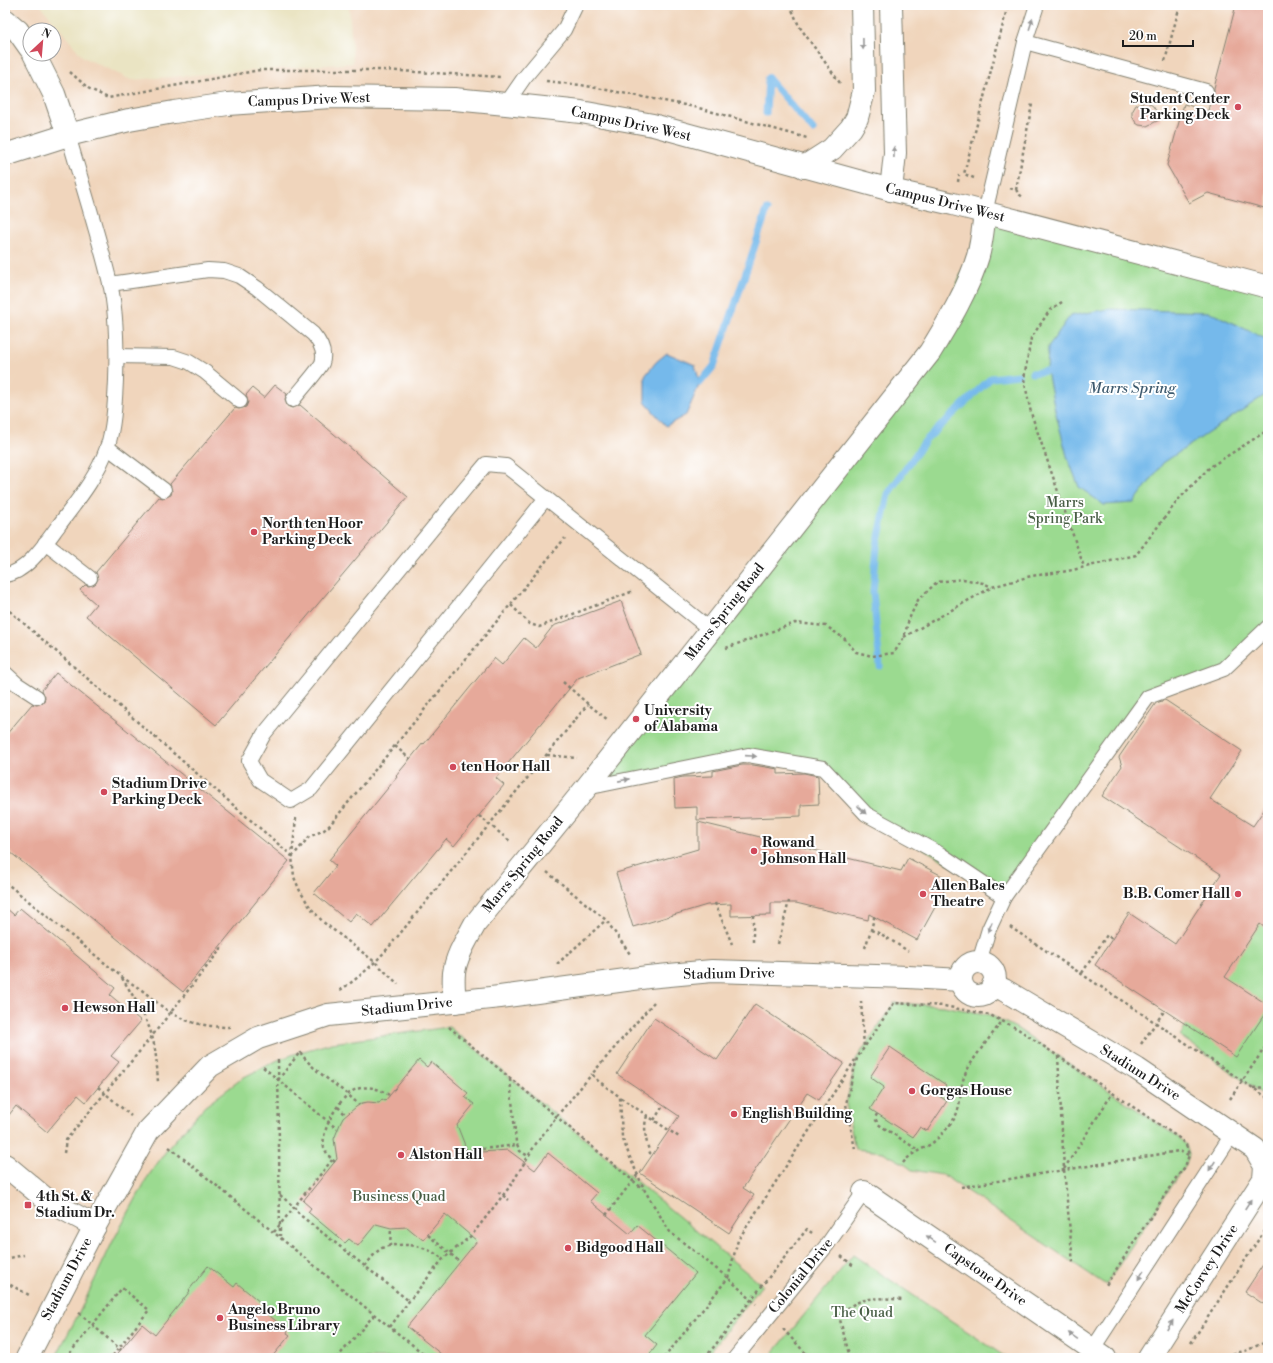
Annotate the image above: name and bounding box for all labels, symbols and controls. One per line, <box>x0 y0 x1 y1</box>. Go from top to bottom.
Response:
one-way arrow <box>1028 17 1034 29</box>
north arrow <box>22 22 62 62</box>
scale bar <box>1123 22 1193 48</box>
text: N <box>39 26 53 42</box>
text: 20 m <box>1129 29 1157 44</box>
one-way arrow <box>860 38 866 51</box>
street label: Campus Drive West <box>247 89 371 111</box>
place label: Student Center Parking Deck <box>1131 90 1230 124</box>
street label: Campus Drive West <box>569 102 693 146</box>
marker: Student Center Parking Deck <box>1233 102 1243 112</box>
one-way arrow <box>891 145 898 158</box>
street label: Campus Drive West <box>883 179 1007 227</box>
water label: Marrs Spring <box>1088 379 1177 398</box>
park label: Marrs Spring Park <box>1028 494 1103 528</box>
place label: North ten Hoor Parking Deck <box>262 515 363 549</box>
marker: North ten Hoor Parking Deck <box>249 527 259 537</box>
street label: Marrs Spring Road <box>681 560 769 664</box>
place label: University of Alabama <box>644 702 718 736</box>
marker: University of Alabama <box>631 714 641 724</box>
one-way arrow <box>745 753 758 760</box>
place label: ten Hoor Hall <box>461 758 550 776</box>
marker: ten Hoor Hall <box>448 762 458 772</box>
place label: Stadium Drive Parking Deck <box>112 775 208 809</box>
one-way arrow <box>618 777 630 783</box>
marker: Stadium Drive Parking Deck <box>99 787 109 797</box>
one-way arrow <box>857 805 867 815</box>
street label: Marrs Spring Road <box>479 813 567 917</box>
place label: Rowand Johnson Hall <box>760 834 847 868</box>
marker: Rowand Johnson Hall <box>749 846 759 856</box>
place label: Allen Bales Theatre <box>930 877 1005 911</box>
place label: B.B. Comer Hall <box>1123 885 1230 903</box>
marker: Allen Bales Theatre <box>918 889 928 899</box>
marker: B.B. Comer Hall <box>1233 889 1243 899</box>
one-way arrow <box>987 921 993 933</box>
street label: Stadium Drive <box>683 964 775 984</box>
street label: Stadium Drive <box>360 993 454 1021</box>
place label: Hewson Hall <box>73 999 156 1017</box>
marker: Hewson Hall <box>60 1003 70 1013</box>
street label: Stadium Drive <box>1096 1041 1184 1105</box>
place label: Gorgas House <box>920 1082 1013 1100</box>
marker: Gorgas House <box>907 1086 917 1096</box>
place label: English Building <box>742 1105 853 1123</box>
marker: English Building <box>729 1109 739 1119</box>
place label: Alston Hall <box>408 1146 483 1164</box>
marker: Alston Hall <box>396 1150 406 1160</box>
one-way arrow <box>1208 1160 1215 1171</box>
place label: 4th St. & Stadium Dr. <box>36 1188 115 1222</box>
park label: Business Quad <box>351 1188 446 1206</box>
one-way arrow <box>1244 1199 1252 1209</box>
marker: 4th St. & Stadium Dr. <box>23 1200 33 1210</box>
street label: McCorvey Drive <box>1172 1221 1242 1317</box>
street label: Stadium Drive <box>38 1234 96 1324</box>
street label: Colonial Drive <box>765 1235 837 1317</box>
one-way arrow <box>926 1235 937 1243</box>
place label: Bidgood Hall <box>576 1239 664 1257</box>
street label: Capstone Drive <box>940 1240 1030 1310</box>
marker: Bidgood Hall <box>563 1243 573 1253</box>
one-way arrow <box>1138 1269 1145 1281</box>
place label: Angelo Bruno Business Library <box>227 1301 341 1335</box>
park label: The Quad <box>831 1304 893 1322</box>
marker: Angelo Bruno Business Library <box>215 1313 225 1323</box>
one-way arrow <box>1166 1320 1174 1330</box>
one-way arrow <box>1068 1332 1078 1340</box>

